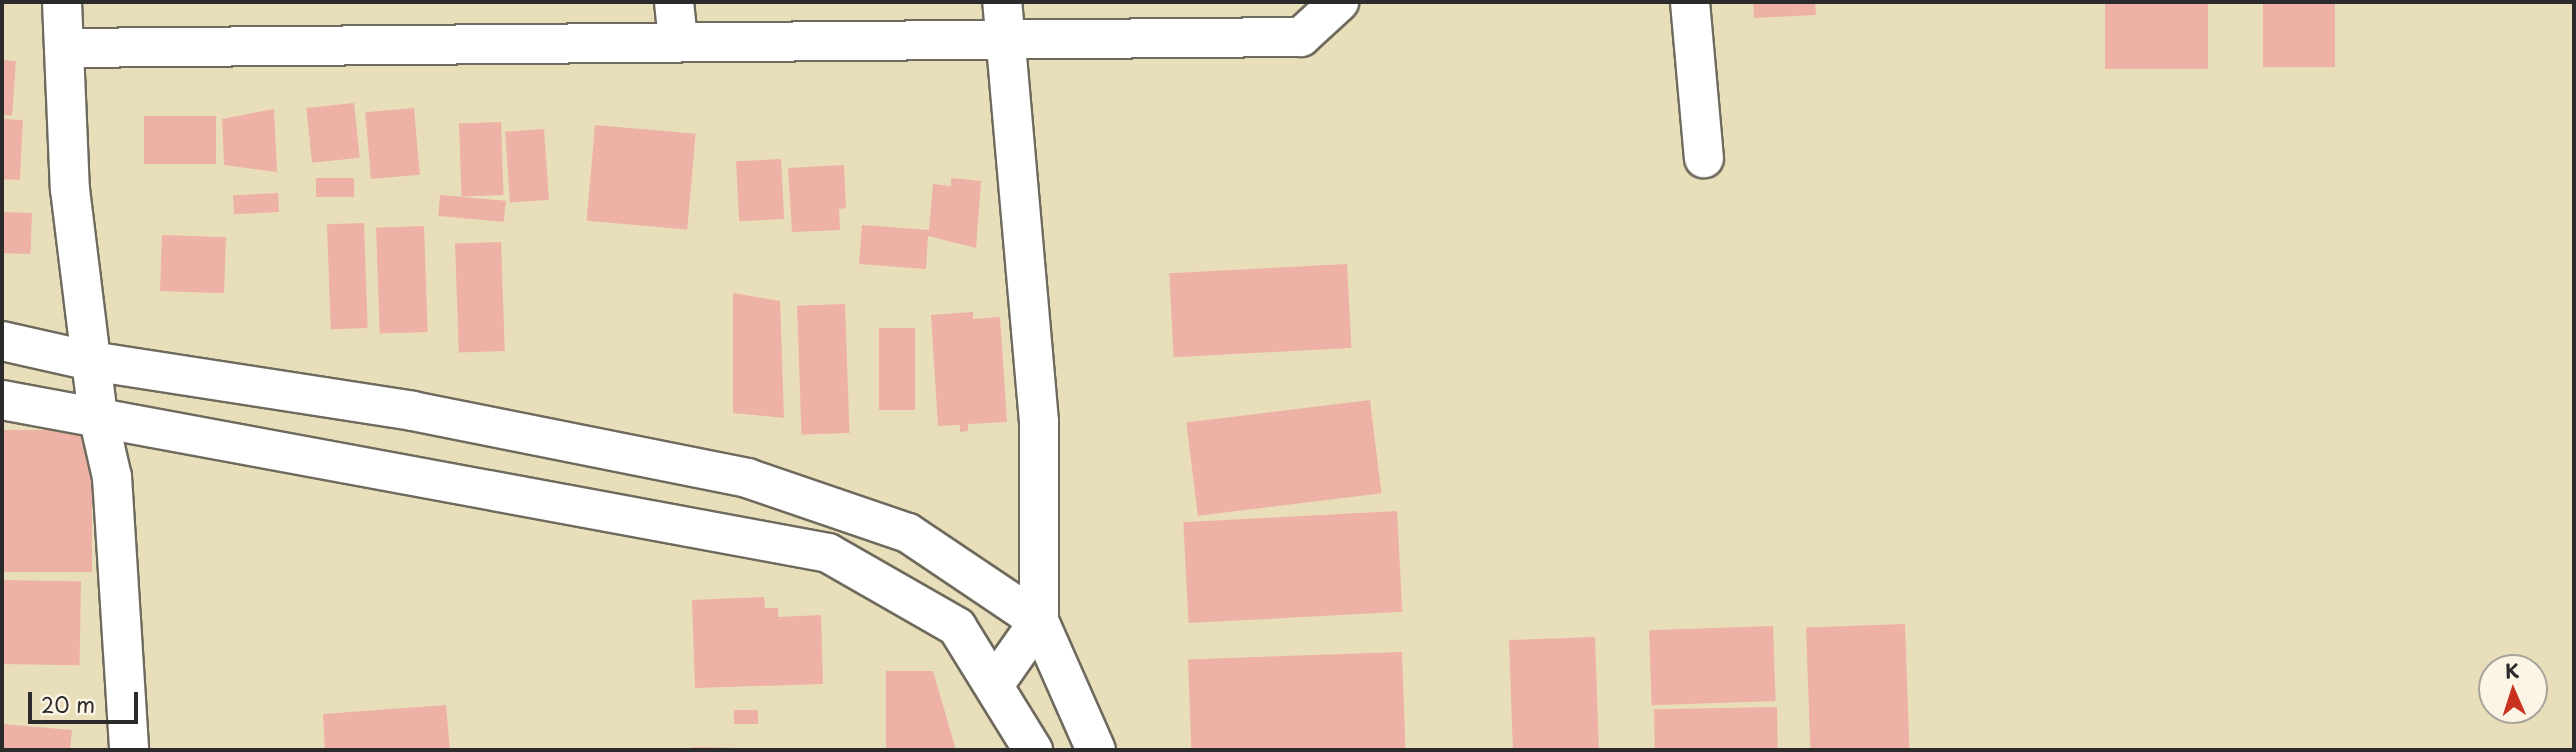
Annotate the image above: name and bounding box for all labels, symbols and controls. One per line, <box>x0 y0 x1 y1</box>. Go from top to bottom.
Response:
north arrow <box>2478 654 2548 724</box>
text: K <box>2504 656 2520 684</box>
scale bar <box>32 678 142 722</box>
text: 20 m <box>41 688 95 720</box>

